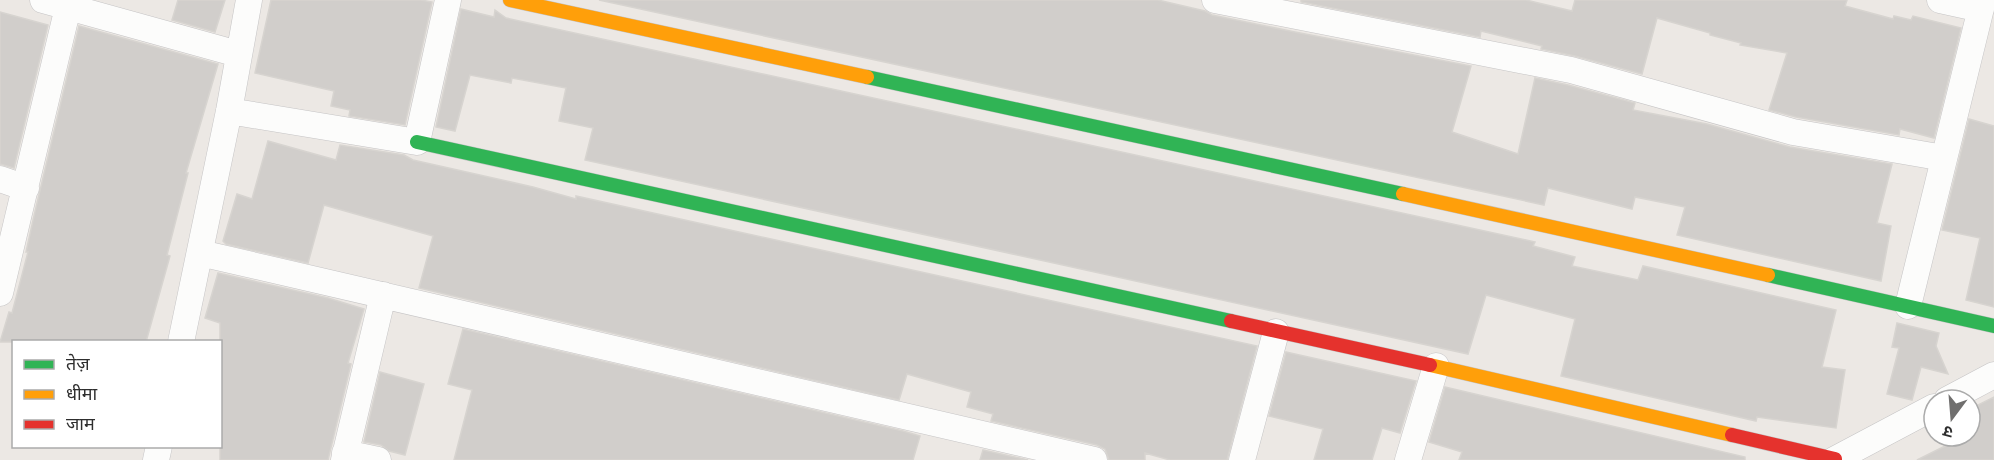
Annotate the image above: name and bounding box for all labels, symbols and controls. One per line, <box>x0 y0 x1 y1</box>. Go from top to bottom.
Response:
legend <box>12 340 222 448</box>
text: तेज़ <box>66 353 90 374</box>
text: धीमा <box>66 384 97 404</box>
north arrow <box>1922 388 1982 448</box>
text: जाम <box>66 414 96 434</box>
text: उ <box>1941 422 1955 441</box>

